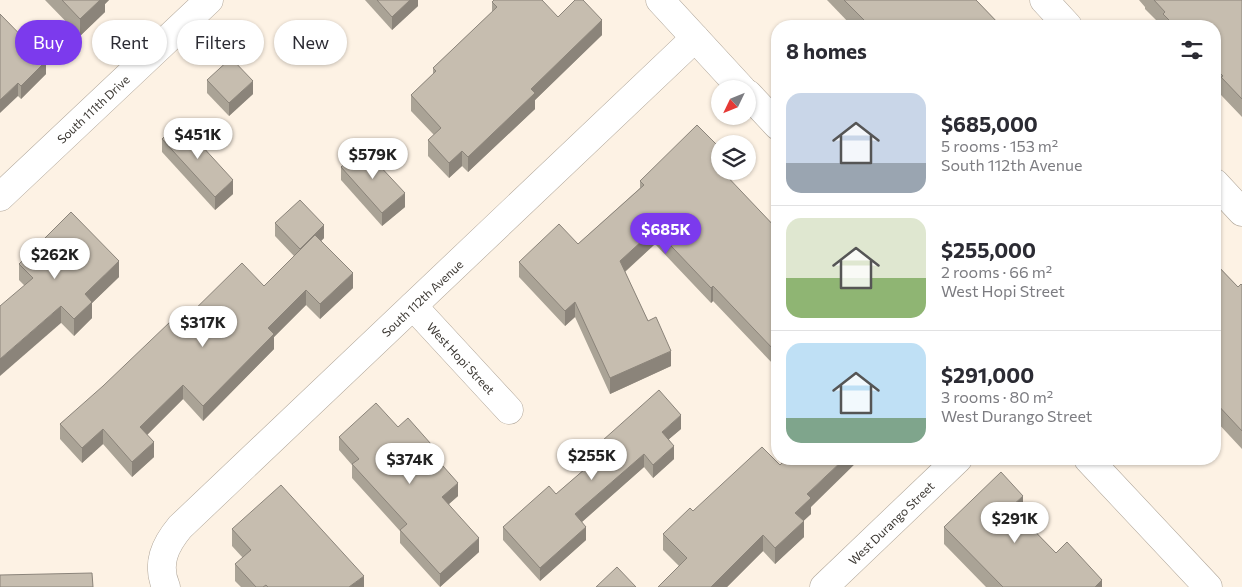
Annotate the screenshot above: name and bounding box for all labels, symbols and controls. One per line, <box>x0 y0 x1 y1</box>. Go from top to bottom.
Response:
chip: Buy <box>15 20 82 65</box>
chip: Rent <box>92 20 167 65</box>
chip: Filters <box>177 20 264 65</box>
chip: New <box>274 20 347 65</box>
icon: filters <box>1178 36 1206 64</box>
text: 8 homes <box>786 38 867 63</box>
street label: South 111th Drive <box>54 72 132 146</box>
north arrow <box>711 80 756 125</box>
map controls <box>711 80 756 180</box>
text: $685,000 <box>941 111 1038 136</box>
icon: home <box>826 113 886 173</box>
pin: $451K <box>163 118 233 160</box>
text: $451K <box>175 124 221 143</box>
button: layers <box>711 135 756 180</box>
text: 5 rooms · 153 m² <box>941 136 1058 155</box>
pin: $579K <box>338 138 408 180</box>
text: $579K <box>349 144 397 163</box>
text: South 112th Avenue <box>941 155 1082 174</box>
pin: $685K <box>631 212 701 255</box>
text: $685K <box>641 219 691 238</box>
text: $255,000 <box>941 237 1036 262</box>
pin: $262K <box>20 238 90 280</box>
icon: home <box>826 238 886 298</box>
text: $262K <box>31 244 79 263</box>
street label: South 112th Avenue <box>378 257 466 339</box>
text: 2 rooms · 66 m² <box>941 262 1052 281</box>
text: West Hopi Street <box>941 281 1065 300</box>
pin: $317K <box>168 306 238 348</box>
text: $317K <box>180 312 226 331</box>
street label: West Hopi Street <box>424 319 498 397</box>
text: $291,000 <box>941 362 1034 387</box>
icon: home <box>826 363 886 423</box>
text: 3 rooms · 80 m² <box>941 387 1053 406</box>
text: West Durango Street <box>941 406 1092 425</box>
pin: $255K <box>557 438 627 481</box>
pin: $374K <box>375 442 445 485</box>
text: $255K <box>568 445 616 464</box>
text: $374K <box>386 449 434 468</box>
street label: West Durango Street <box>845 478 937 567</box>
pin: $291K <box>980 502 1050 544</box>
text: $291K <box>992 508 1038 527</box>

